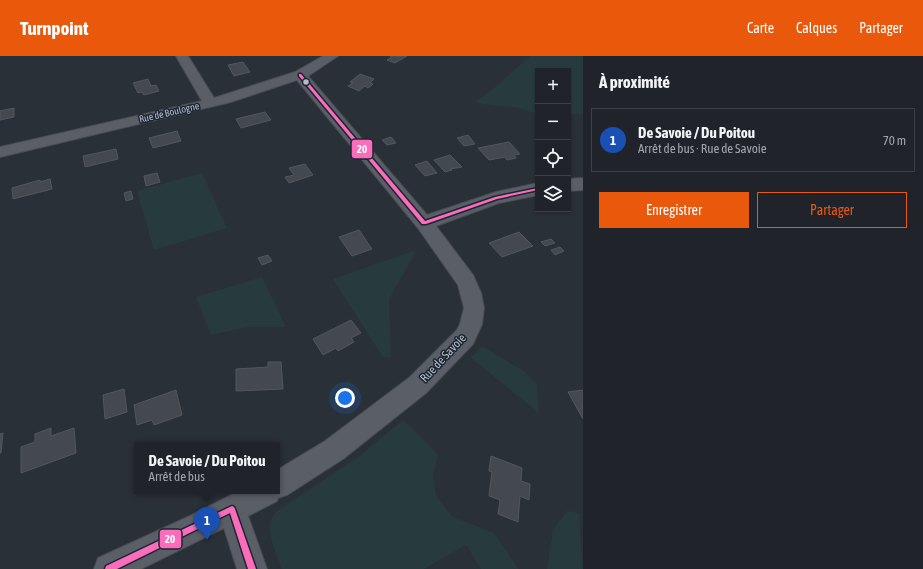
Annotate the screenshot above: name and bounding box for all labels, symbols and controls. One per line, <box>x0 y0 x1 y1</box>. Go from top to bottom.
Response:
text: Turnpoint <box>20 17 88 39</box>
text: Carte <box>747 20 774 36</box>
text: Calques <box>796 20 837 36</box>
text: Partager <box>859 20 903 36</box>
map controls <box>535 68 571 212</box>
button: + <box>535 68 571 104</box>
text: À proximité <box>599 72 670 92</box>
unlabelled marker <box>301 77 311 87</box>
street label: Rue de Boulogne <box>138 100 201 125</box>
button: − <box>535 104 571 140</box>
text: De Savoie / Du Poitou <box>638 124 755 141</box>
text: 1 <box>610 133 616 148</box>
text: 70 m <box>883 133 906 148</box>
line badge: 20 <box>351 139 373 159</box>
button: locate <box>535 140 571 176</box>
text: Arrêt de bus · Rue de Savoie <box>638 141 767 156</box>
text: 20 <box>357 143 367 155</box>
button: layers <box>535 176 571 212</box>
button: Enregistrer <box>599 192 749 228</box>
button: Partager <box>757 192 907 228</box>
street label: Rue de Savoie <box>417 331 469 385</box>
your location <box>335 388 355 408</box>
popup <box>134 442 280 494</box>
text: De Savoie / Du Poitou <box>149 452 265 469</box>
text: Arrêt de bus <box>149 469 205 484</box>
pin: 1 <box>194 507 220 540</box>
line badge: 20 <box>159 529 182 549</box>
text: 20 <box>165 533 175 545</box>

